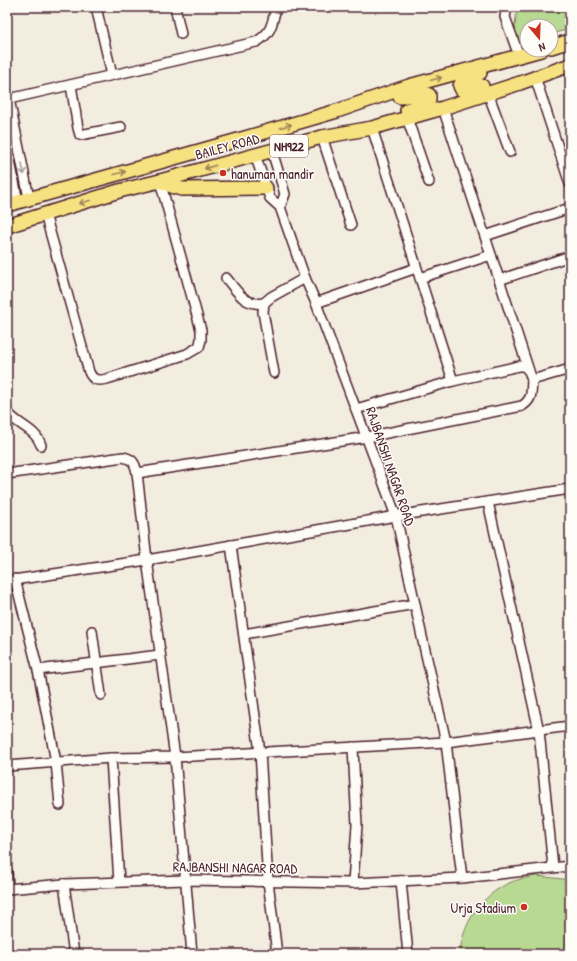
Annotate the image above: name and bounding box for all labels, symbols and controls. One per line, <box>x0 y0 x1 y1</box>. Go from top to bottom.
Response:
north arrow <box>519 18 559 58</box>
text: N <box>537 40 547 55</box>
one-way arrow <box>430 75 443 82</box>
one-way arrow <box>279 122 292 129</box>
street label: BAILEY ROAD <box>193 128 261 164</box>
road number: NH922 <box>270 135 308 157</box>
one-way arrow <box>19 162 27 175</box>
one-way arrow <box>204 164 217 171</box>
place label: hanuman mandir <box>231 164 315 183</box>
marker: hanuman mandir <box>218 168 228 178</box>
one-way arrow <box>113 169 126 176</box>
one-way arrow <box>78 199 91 206</box>
street label: RAJBANSHI NAGAR ROAD <box>362 404 420 528</box>
street label: RAJBANSHI NAGAR ROAD <box>173 856 298 878</box>
place label: Urja Stadium <box>450 898 516 918</box>
marker: Urja Stadium <box>519 902 529 912</box>

